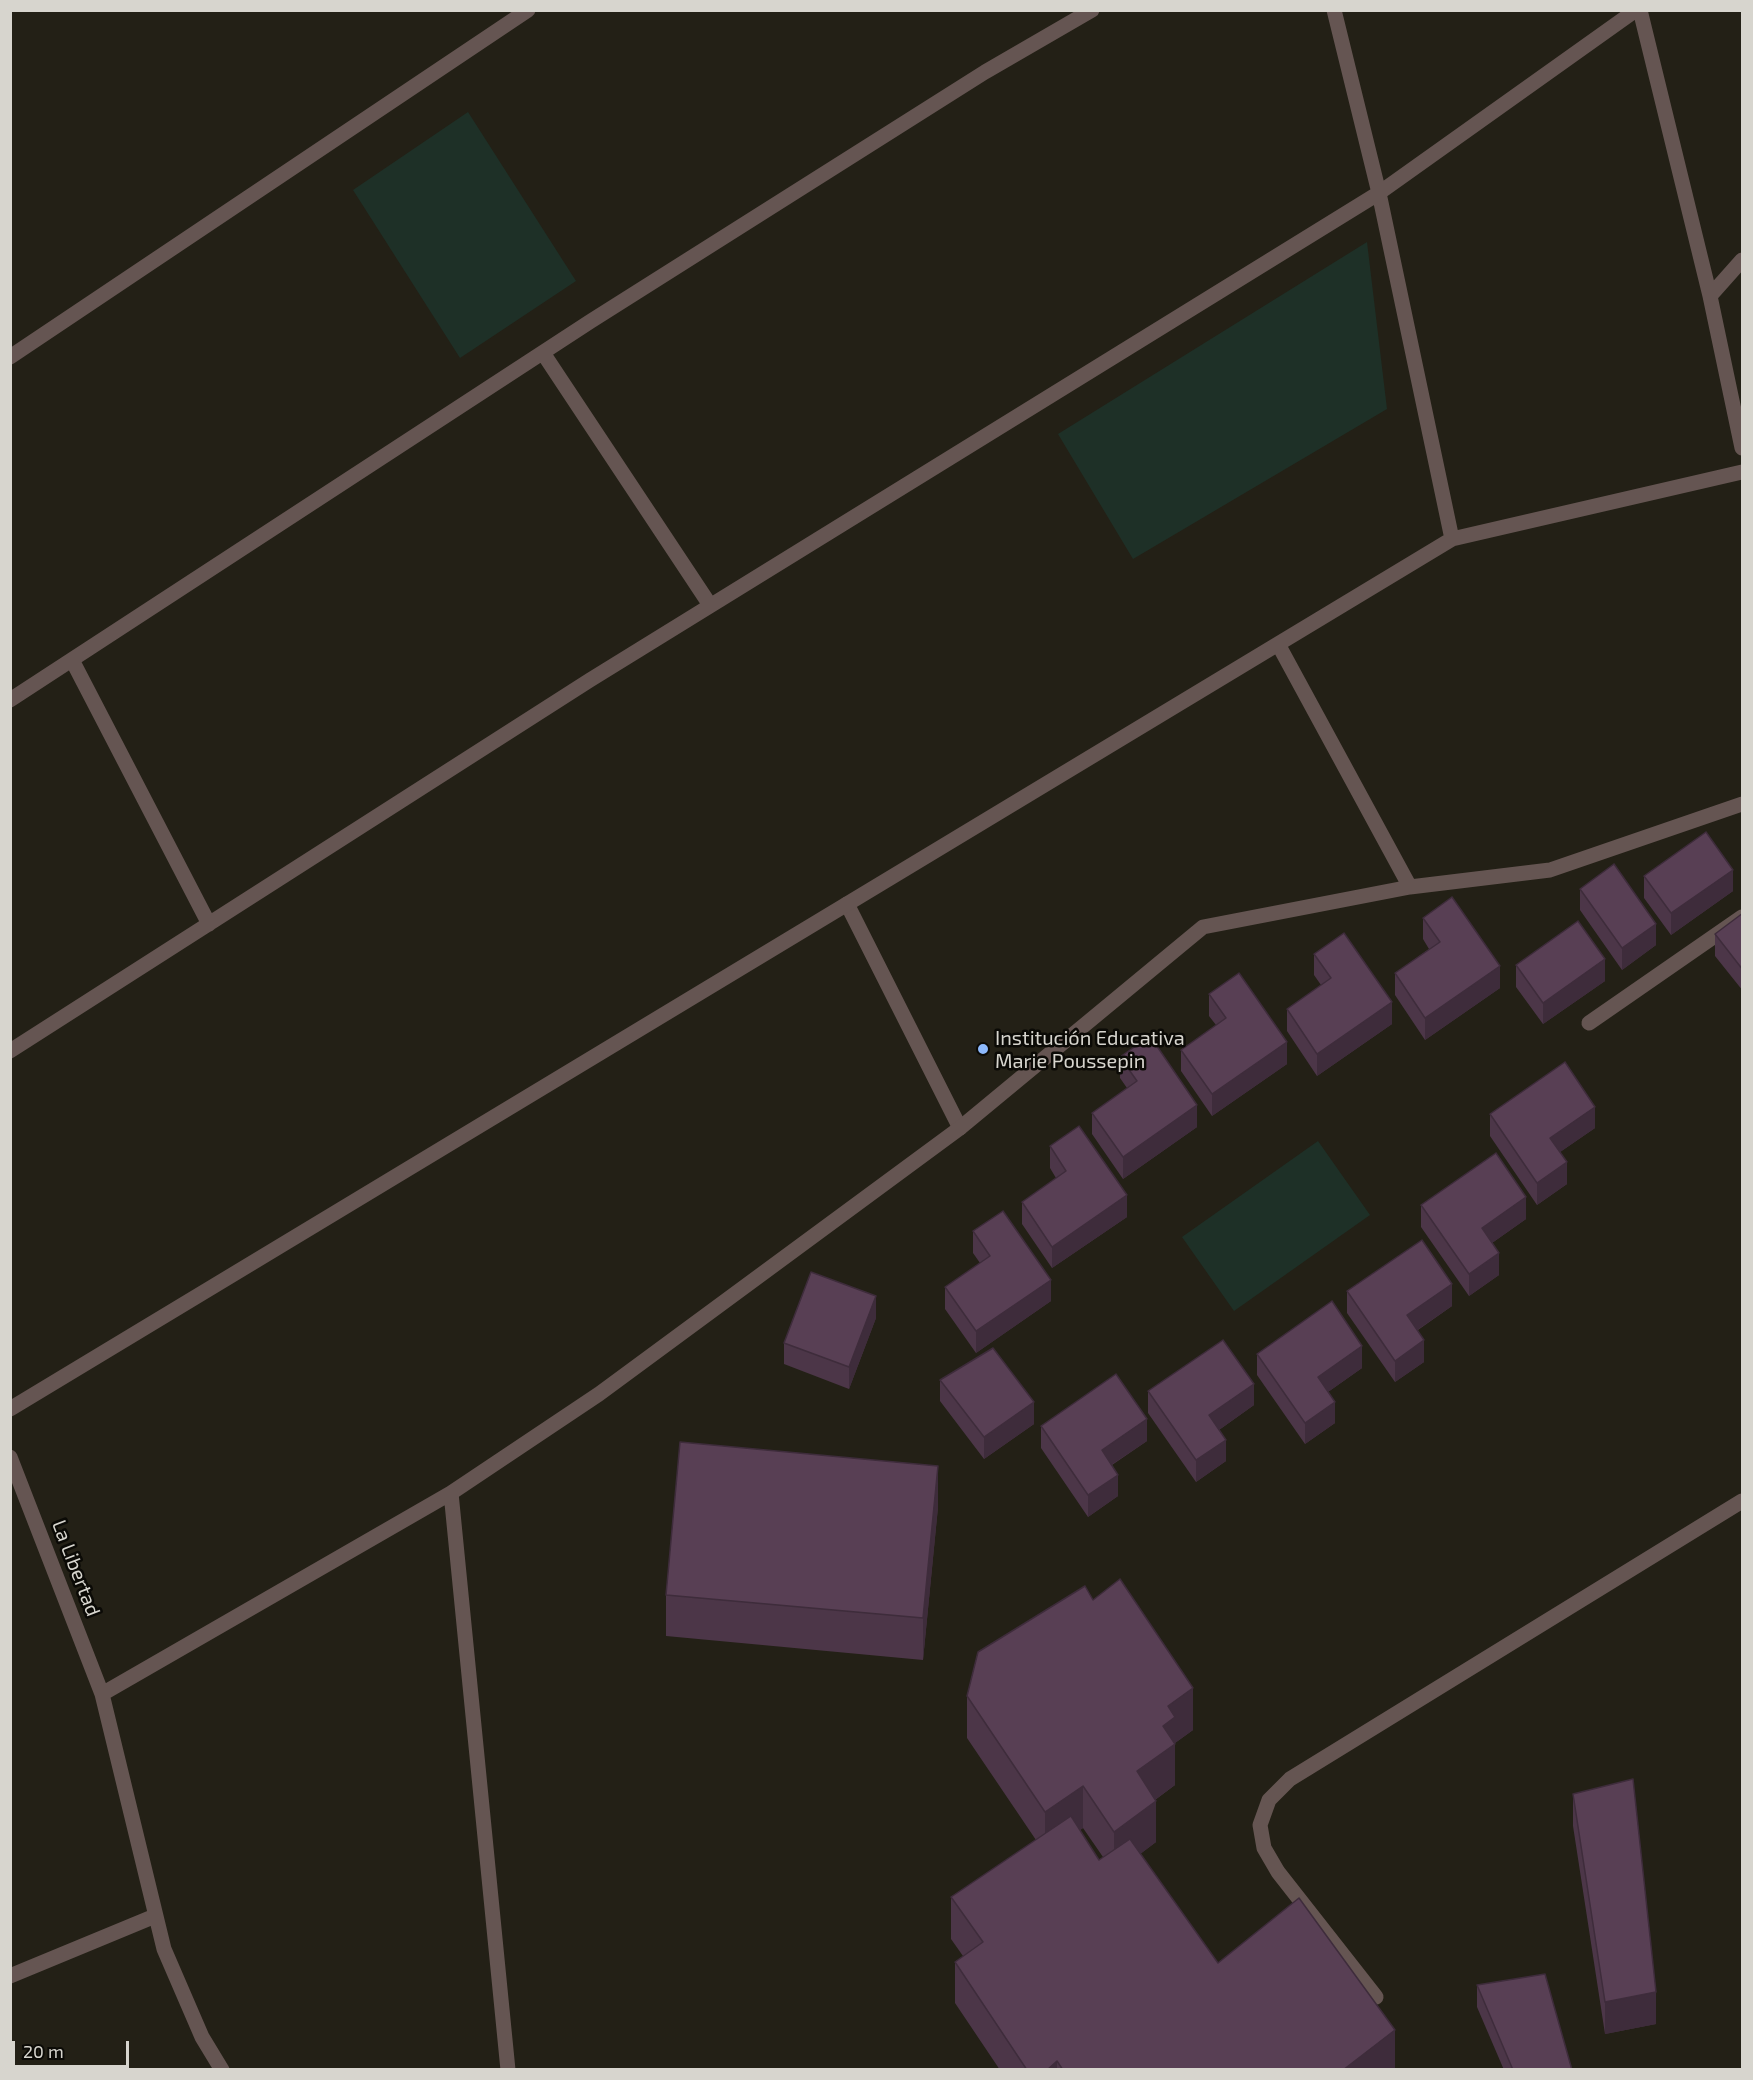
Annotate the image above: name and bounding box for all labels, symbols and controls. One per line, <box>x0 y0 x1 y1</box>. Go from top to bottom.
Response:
place label: Institución Educativa Marie Poussepin <box>995 1026 1185 1073</box>
marker: Institución Educativa Marie Poussepin <box>976 1042 990 1056</box>
street label: La Libertad <box>47 1516 105 1620</box>
scale bar <box>15 2029 132 2067</box>
text: 20 m <box>23 2040 64 2062</box>

